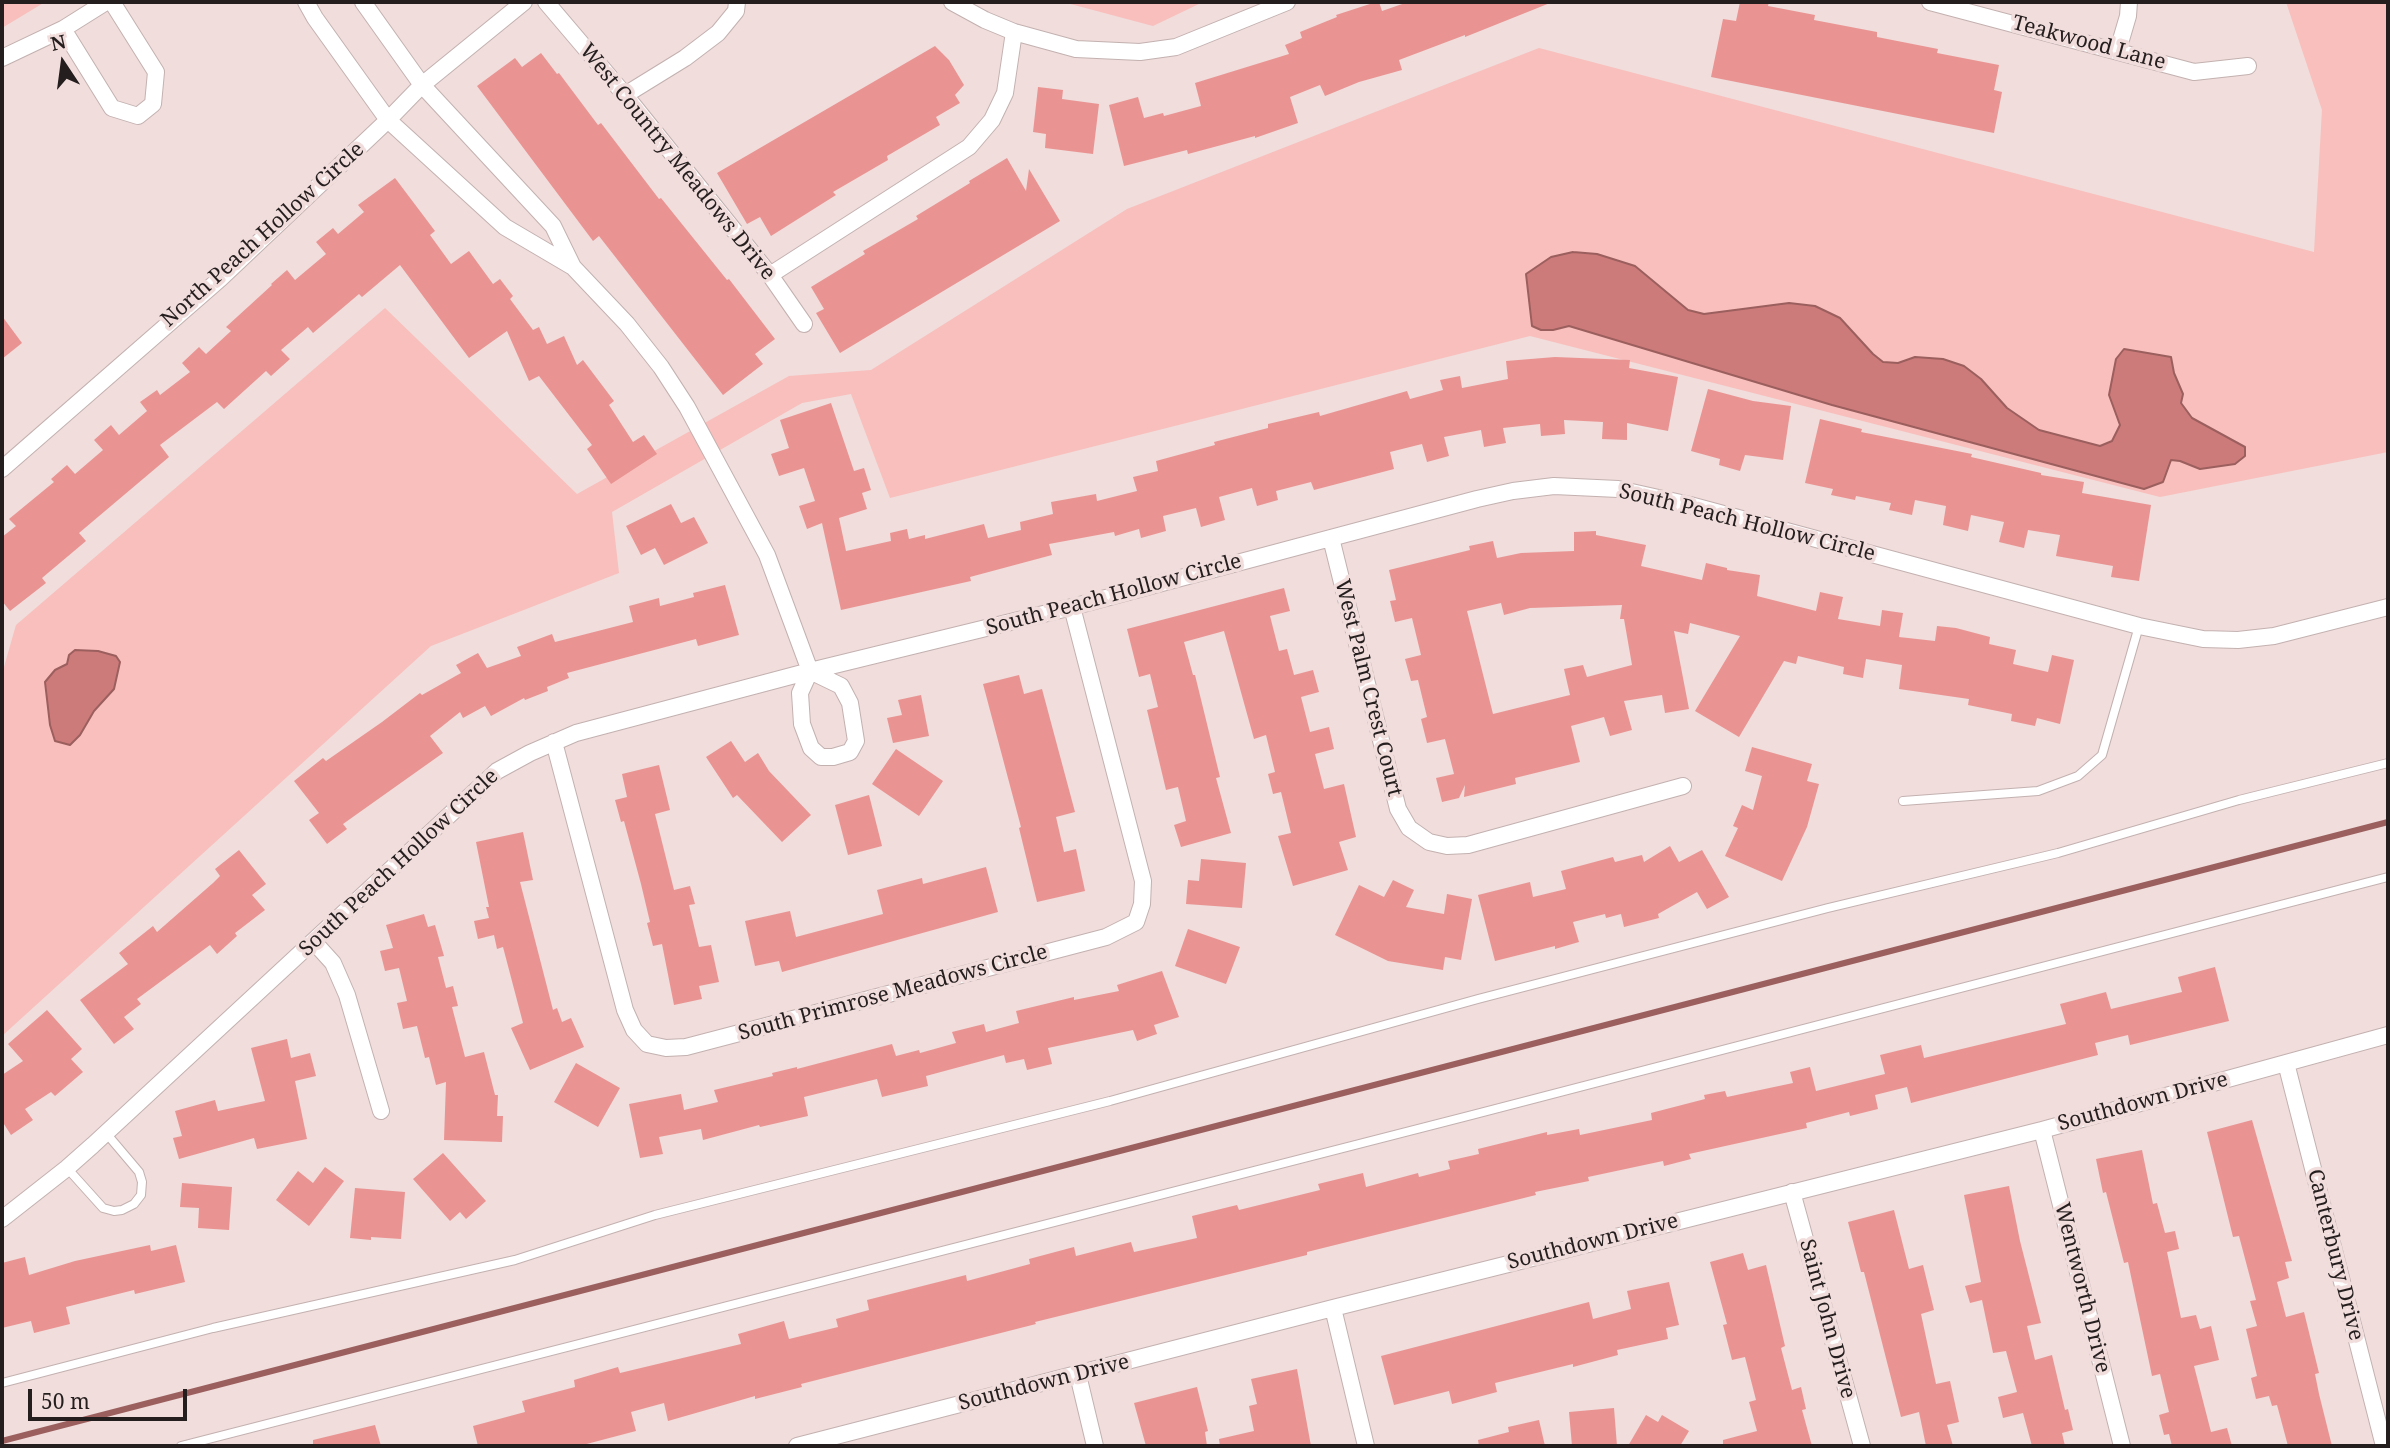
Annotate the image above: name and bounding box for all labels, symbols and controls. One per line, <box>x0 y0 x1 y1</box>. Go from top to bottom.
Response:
street label: Teakwood Lane <box>2010 10 2168 76</box>
north arrow <box>28 28 98 98</box>
text: N <box>48 28 68 57</box>
street label: West Country Meadows Drive <box>574 39 780 285</box>
street label: North Peach Hollow Circle <box>156 137 370 333</box>
street label: South Peach Hollow Circle <box>1616 479 1878 567</box>
street label: South Peach Hollow Circle <box>984 549 1244 641</box>
street label: West Palm Crest Court <box>1329 577 1407 799</box>
street label: South Peach Hollow Circle <box>294 764 504 962</box>
street label: South Primrose Meadows Circle <box>736 940 1050 1046</box>
street label: Southdown Drive <box>2055 1067 2231 1137</box>
street label: Canterbury Drive <box>2302 1167 2368 1343</box>
street label: Wentworth Drive <box>2049 1200 2115 1376</box>
street label: Southdown Drive <box>1505 1209 1681 1275</box>
street label: Saint John Drive <box>1794 1237 1860 1401</box>
street label: Southdown Drive <box>956 1350 1132 1416</box>
scale bar <box>32 1374 191 1418</box>
text: 50 m <box>41 1387 90 1415</box>

